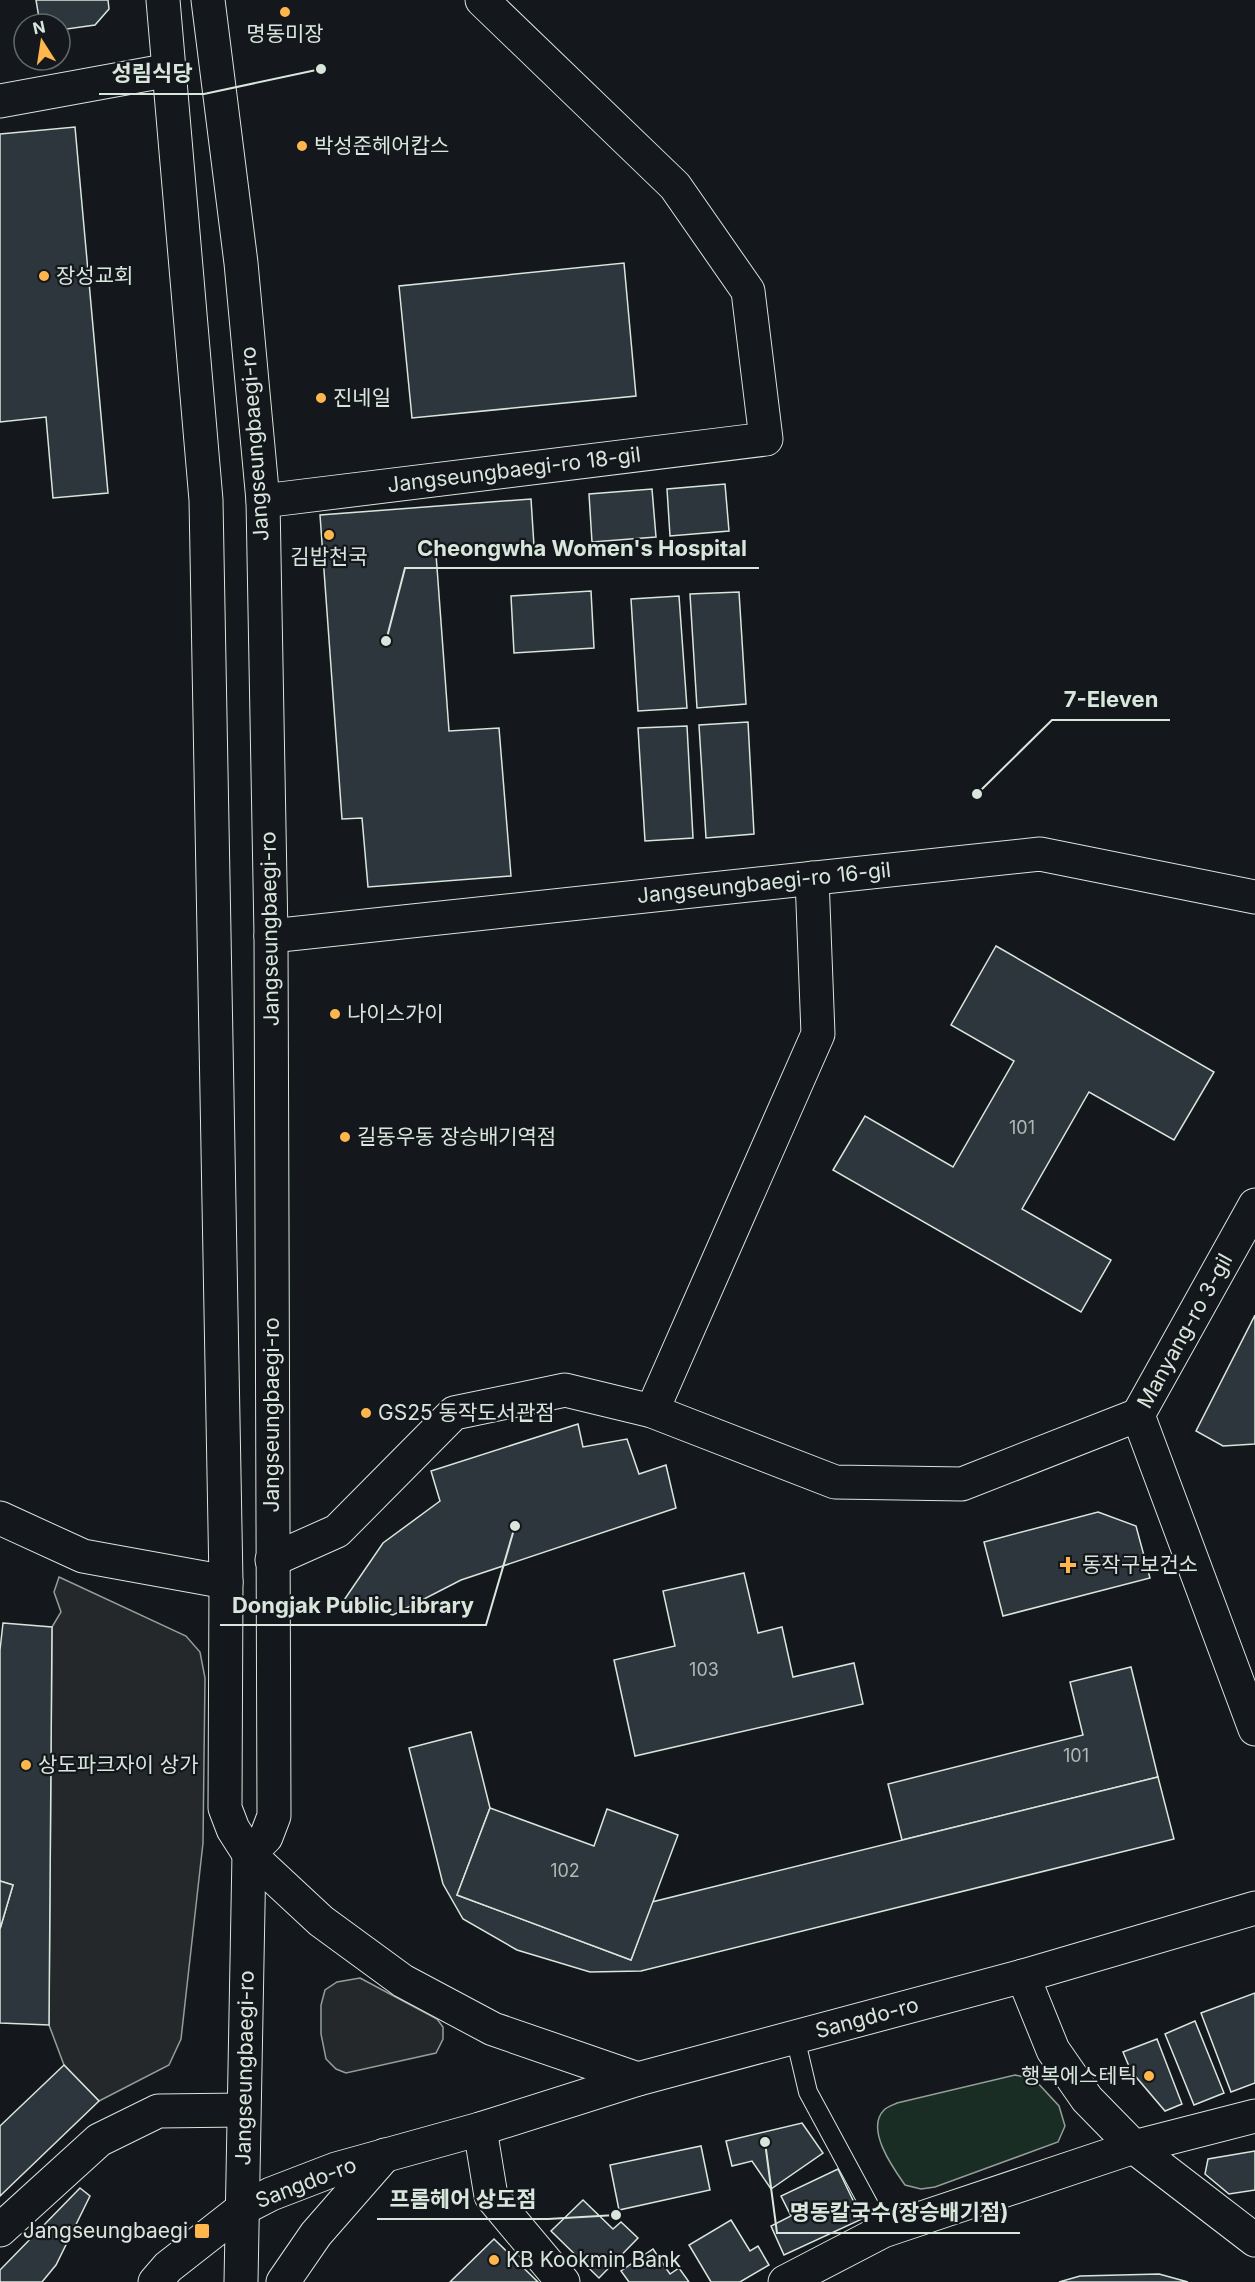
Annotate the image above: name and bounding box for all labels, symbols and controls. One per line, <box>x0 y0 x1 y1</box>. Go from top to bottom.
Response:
marker: 명동미장 <box>278 5 292 19</box>
north arrow <box>12 12 72 72</box>
text: N <box>31 16 47 38</box>
place label: 명동미장 <box>246 21 324 46</box>
callout: 성림식당 <box>99 54 204 94</box>
text: 성림식당 <box>112 60 192 86</box>
place label: 박성준헤어캅스 <box>314 133 449 158</box>
marker: 박성준헤어캅스 <box>295 139 309 153</box>
place label: 장성교회 <box>56 263 133 288</box>
marker: 장성교회 <box>37 269 51 283</box>
street label: Jangseungbaegi-ro <box>235 346 274 542</box>
place label: 진네일 <box>333 385 391 410</box>
marker: 진네일 <box>314 391 328 405</box>
street label: Jangseungbaegi-ro 18-gil <box>386 442 642 497</box>
marker: 김밥천국 <box>322 528 336 542</box>
callout: Cheongwha Women's Hospital <box>405 528 759 568</box>
text: Cheongwha Women's Hospital <box>417 535 747 561</box>
place label: 김밥천국 <box>290 544 368 569</box>
callout: 7-Eleven <box>1052 680 1170 720</box>
text: 7-Eleven <box>1064 686 1158 712</box>
street label: Jangseungbaegi-ro <box>255 831 284 1027</box>
street label: Jangseungbaegi-ro 16-gil <box>636 857 892 908</box>
place label: 나이스가이 <box>347 1001 444 1026</box>
marker: 나이스가이 <box>328 1007 342 1021</box>
house number: 101 <box>1009 1117 1035 1138</box>
place label: 길동우동 장승배기역점 <box>357 1124 556 1149</box>
marker: 길동우동 장승배기역점 <box>338 1130 352 1144</box>
street label: Manyang-ro 3-gil <box>1132 1249 1237 1412</box>
street label: Jangseungbaegi-ro <box>259 1318 284 1512</box>
place label: GS25 동작도서관점 <box>378 1400 555 1425</box>
marker: GS25 동작도서관점 <box>359 1406 373 1420</box>
place label: 동작구보건소 <box>1082 1552 1198 1577</box>
marker: 동작구보건소 <box>1059 1556 1077 1574</box>
callout: Dongjak Public Library <box>220 1585 486 1625</box>
text: Dongjak Public Library <box>232 1592 474 1618</box>
house number: 103 <box>689 1659 719 1680</box>
house number: 101 <box>1063 1745 1089 1766</box>
place label: 상도파크자이 상가 <box>38 1752 198 1777</box>
marker: 상도파크자이 상가 <box>19 1758 33 1772</box>
house number: 102 <box>550 1860 580 1881</box>
street label: Jangseungbaegi-ro <box>230 1970 259 2166</box>
street label: Sangdo-ro <box>813 1992 921 2043</box>
place label: 행복에스테틱 <box>1021 2063 1137 2088</box>
marker: 행복에스테틱 <box>1142 2069 1156 2083</box>
street label: Sangdo-ro <box>252 2152 360 2213</box>
callout: 프롬헤어 상도점 <box>377 2179 548 2219</box>
text: 프롬헤어 상도점 <box>390 2186 536 2212</box>
callout: 명동칼국수(장승배기점) <box>777 2193 1020 2233</box>
text: 명동칼국수(장승배기점) <box>790 2199 1009 2225</box>
place label: Jangseungbaegi <box>23 2218 188 2243</box>
marker: Jangseungbaegi <box>193 2222 211 2240</box>
place label: KB Kookmin Bank <box>506 2247 681 2272</box>
marker: KB Kookmin Bank <box>487 2253 501 2267</box>

